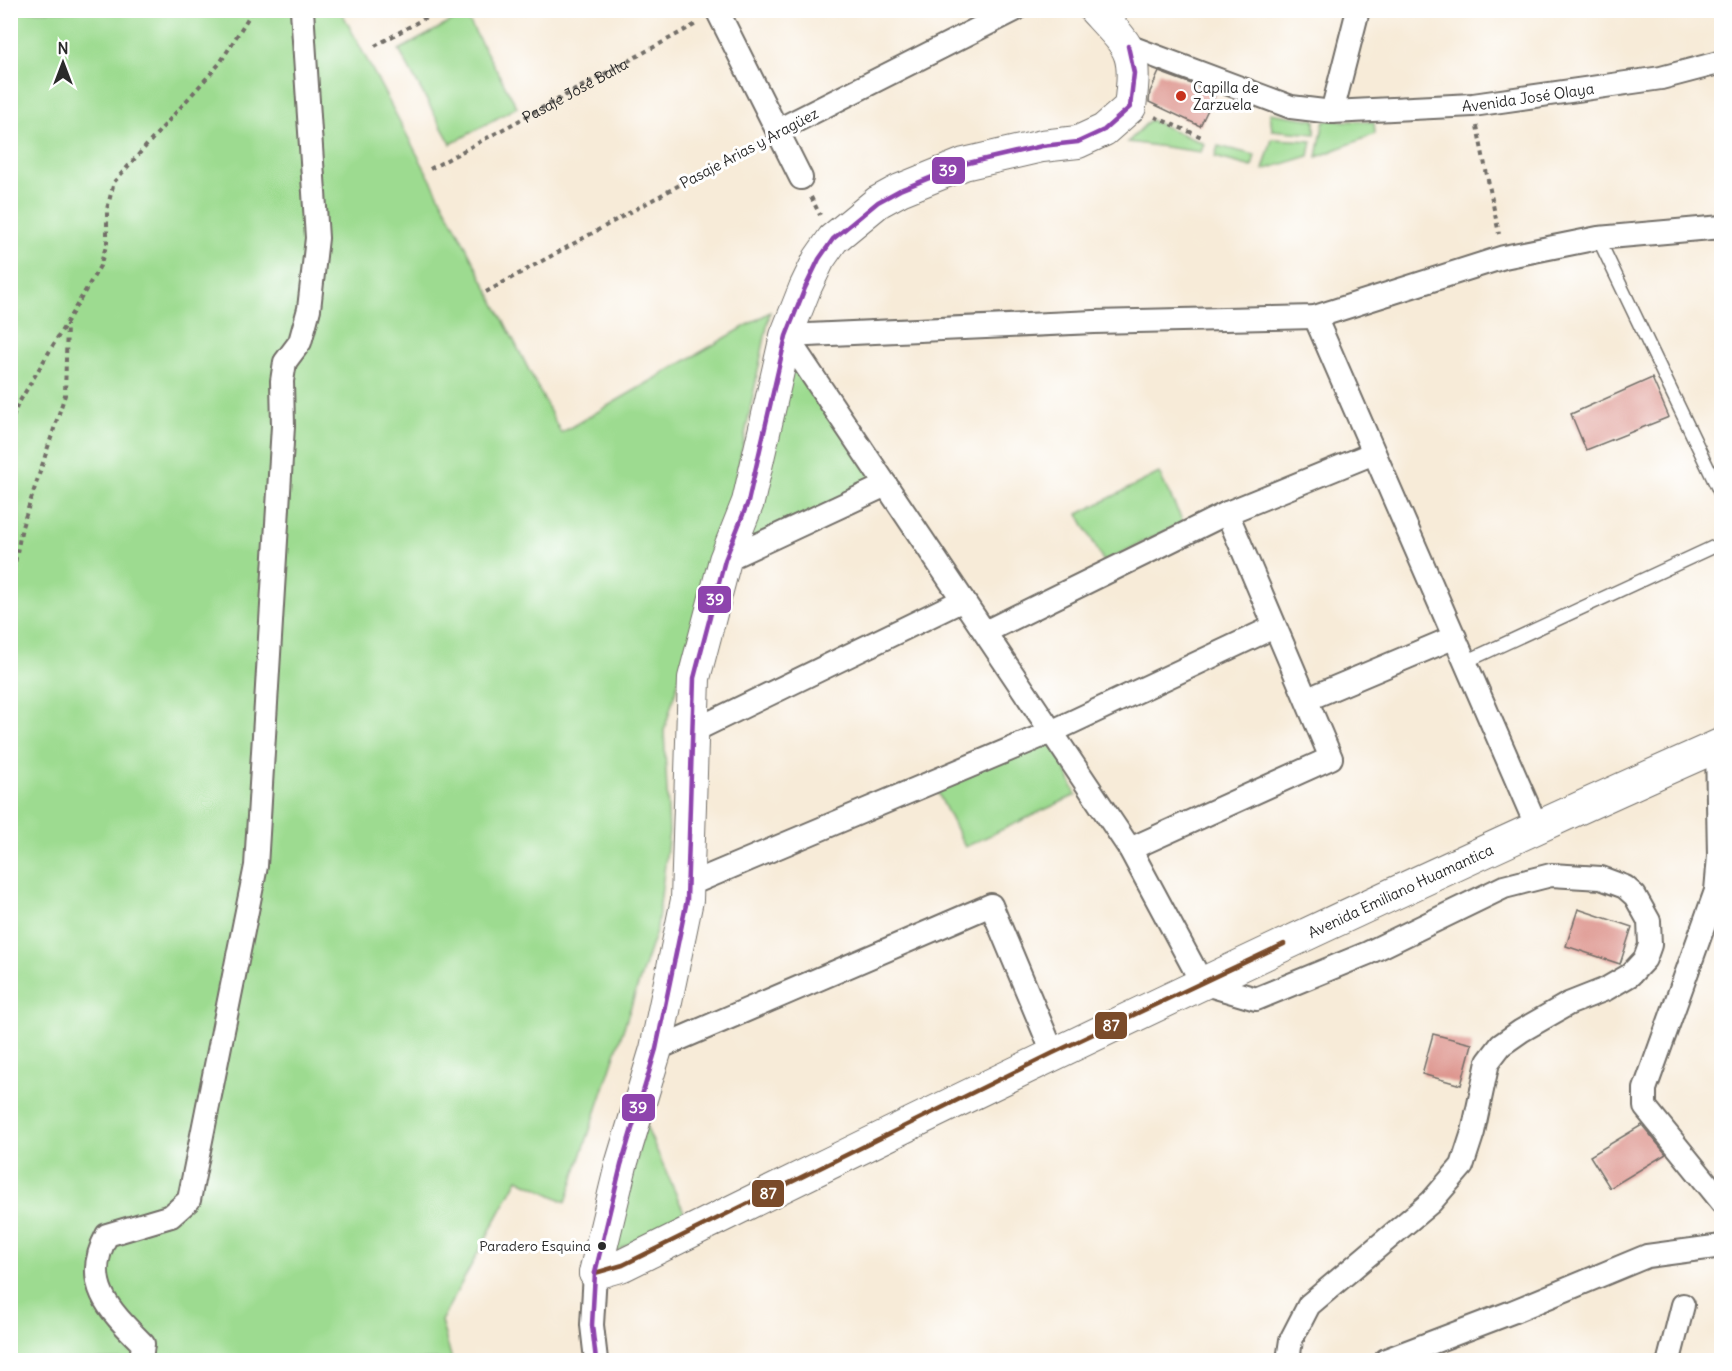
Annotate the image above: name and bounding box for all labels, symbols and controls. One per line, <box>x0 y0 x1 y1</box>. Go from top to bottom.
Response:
north arrow <box>33 33 93 93</box>
text: N <box>57 38 69 58</box>
street label: Pasaje José Balta <box>519 53 631 127</box>
place label: Capilla de Zarzuela <box>1193 78 1259 114</box>
street label: Avenida José Olaya <box>1461 78 1596 115</box>
marker: Capilla de Zarzuela <box>1174 89 1188 103</box>
street label: Pasaje Arias y Aragüez <box>676 103 822 193</box>
line badge: 39 <box>931 156 966 185</box>
text: 39 <box>939 160 957 180</box>
line badge: 39 <box>697 585 732 614</box>
text: 39 <box>706 589 724 609</box>
street label: Avenida Emiliano Huamantica <box>1305 839 1496 942</box>
line badge: 87 <box>1094 1011 1128 1040</box>
text: 87 <box>1102 1015 1120 1035</box>
line badge: 39 <box>621 1093 656 1122</box>
text: 39 <box>629 1097 647 1117</box>
line badge: 87 <box>751 1179 785 1208</box>
text: 87 <box>759 1183 777 1203</box>
place label: Paradero Esquina <box>479 1237 591 1255</box>
marker: Paradero Esquina <box>596 1240 608 1252</box>

